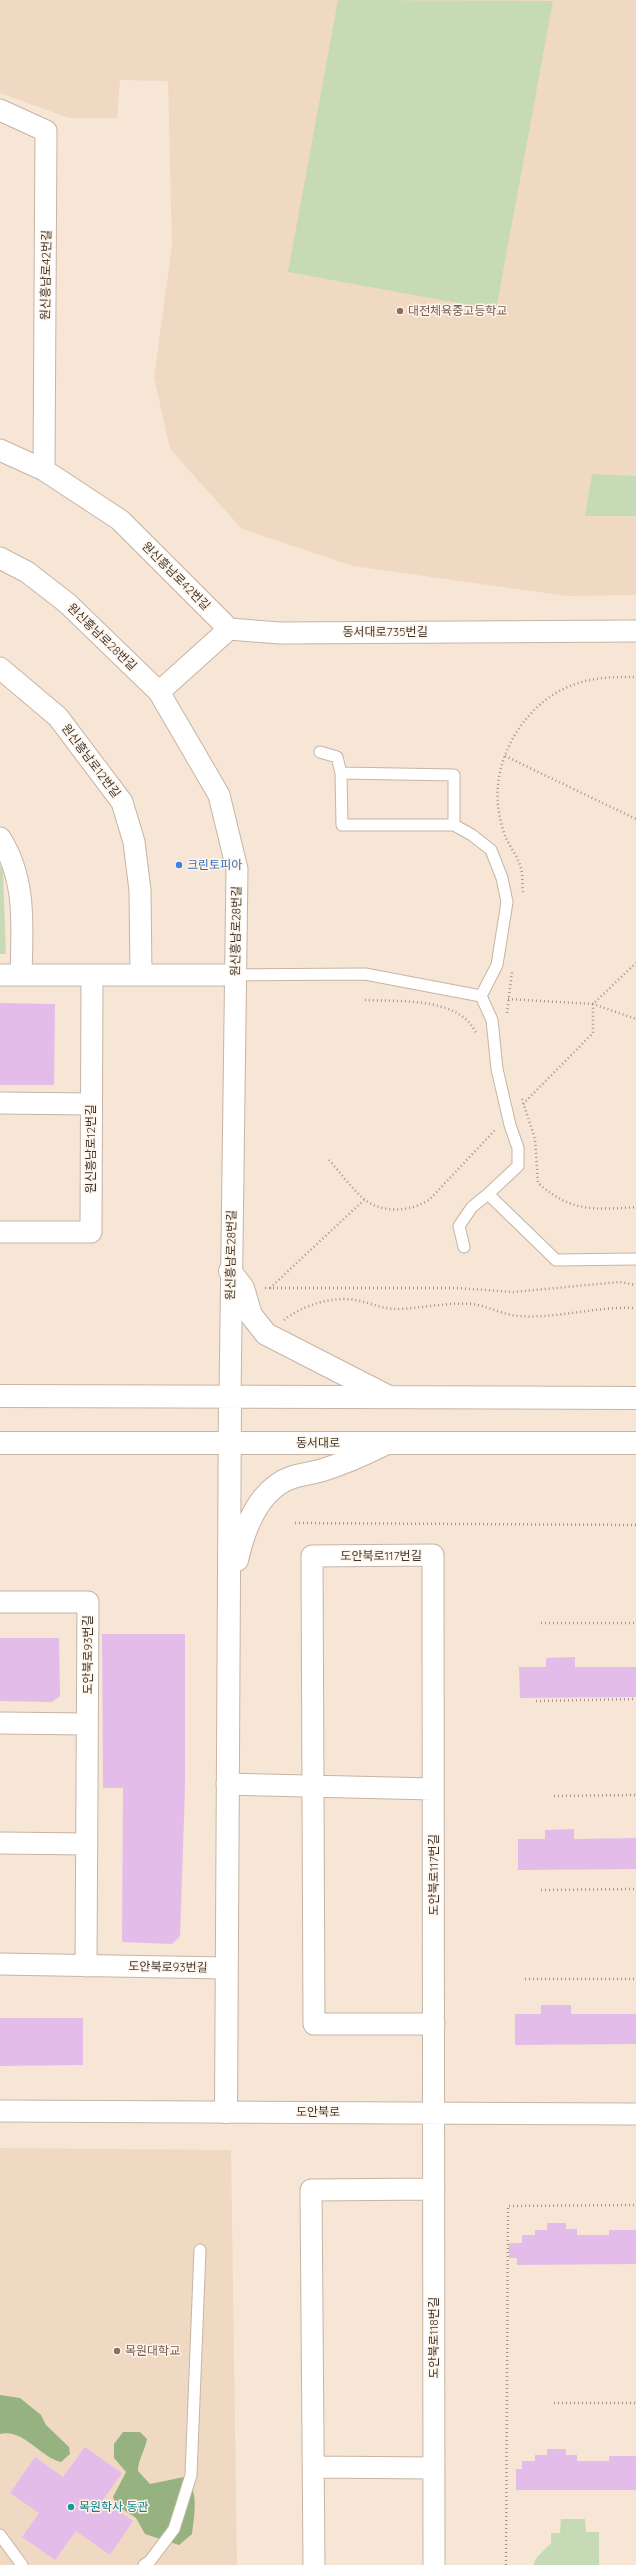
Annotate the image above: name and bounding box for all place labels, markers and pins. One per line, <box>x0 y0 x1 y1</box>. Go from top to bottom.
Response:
place label: 대전체육중고등학교 <box>408 303 507 318</box>
marker: 대전체육중고등학교 <box>395 306 405 316</box>
place label: 크린토피아 <box>187 857 242 872</box>
marker: 크린토피아 <box>174 860 184 870</box>
place label: 목원대학교 <box>125 2343 180 2358</box>
marker: 목원대학교 <box>112 2346 122 2356</box>
place label: 목원학사 동관 <box>79 2499 149 2514</box>
marker: 목원학사 동관 <box>66 2502 76 2512</box>

